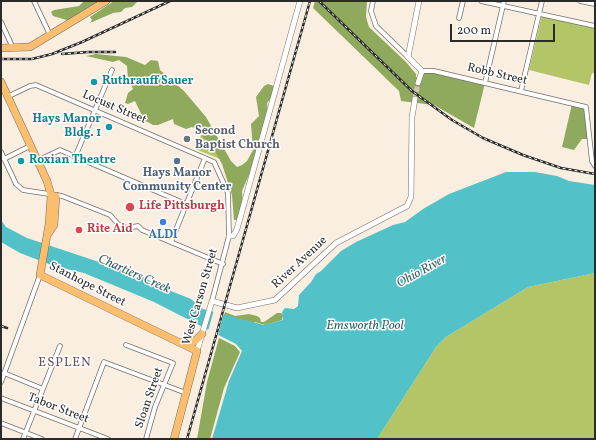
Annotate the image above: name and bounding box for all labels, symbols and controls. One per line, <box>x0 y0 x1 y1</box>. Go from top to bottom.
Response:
scale bar <box>452 16 557 42</box>
text: 200 m <box>457 23 491 39</box>
street label: Robb Street <box>466 61 528 89</box>
place label: Ruthrauff Sauer <box>102 75 193 89</box>
marker: Ruthrauff Sauer <box>89 77 99 87</box>
street label: Locust Street <box>80 88 148 128</box>
place label: Hays Manor Bldg. 1 <box>32 113 101 141</box>
marker: Hays Manor Bldg. 1 <box>104 122 114 132</box>
place label: Second Baptist Church <box>195 125 280 153</box>
marker: Second Baptist Church <box>182 134 192 144</box>
place label: Roxian Theatre <box>29 154 116 168</box>
marker: Roxian Theatre <box>16 156 26 166</box>
marker: Hays Manor Community Center <box>172 156 182 166</box>
place label: Hays Manor Community Center <box>123 167 231 195</box>
place label: Life Pittsburgh <box>139 200 225 214</box>
marker: Life Pittsburgh <box>124 201 136 213</box>
marker: ALDI <box>158 217 168 227</box>
place label: Rite Aid <box>87 223 132 237</box>
marker: Rite Aid <box>74 225 84 235</box>
place label: ALDI <box>148 229 178 243</box>
street label: River Avenue <box>269 234 331 292</box>
street label: West Carson Street <box>180 247 222 347</box>
water label: Chartiers Creek <box>95 252 173 298</box>
water label: Ohio River <box>394 252 450 292</box>
street label: Stanhope Street <box>46 260 128 310</box>
water label: Emsworth Pool <box>326 319 404 335</box>
district label: ESPLEN <box>38 356 92 372</box>
street label: Sloan Street <box>133 366 167 430</box>
street label: Tabor Street <box>25 391 91 427</box>

